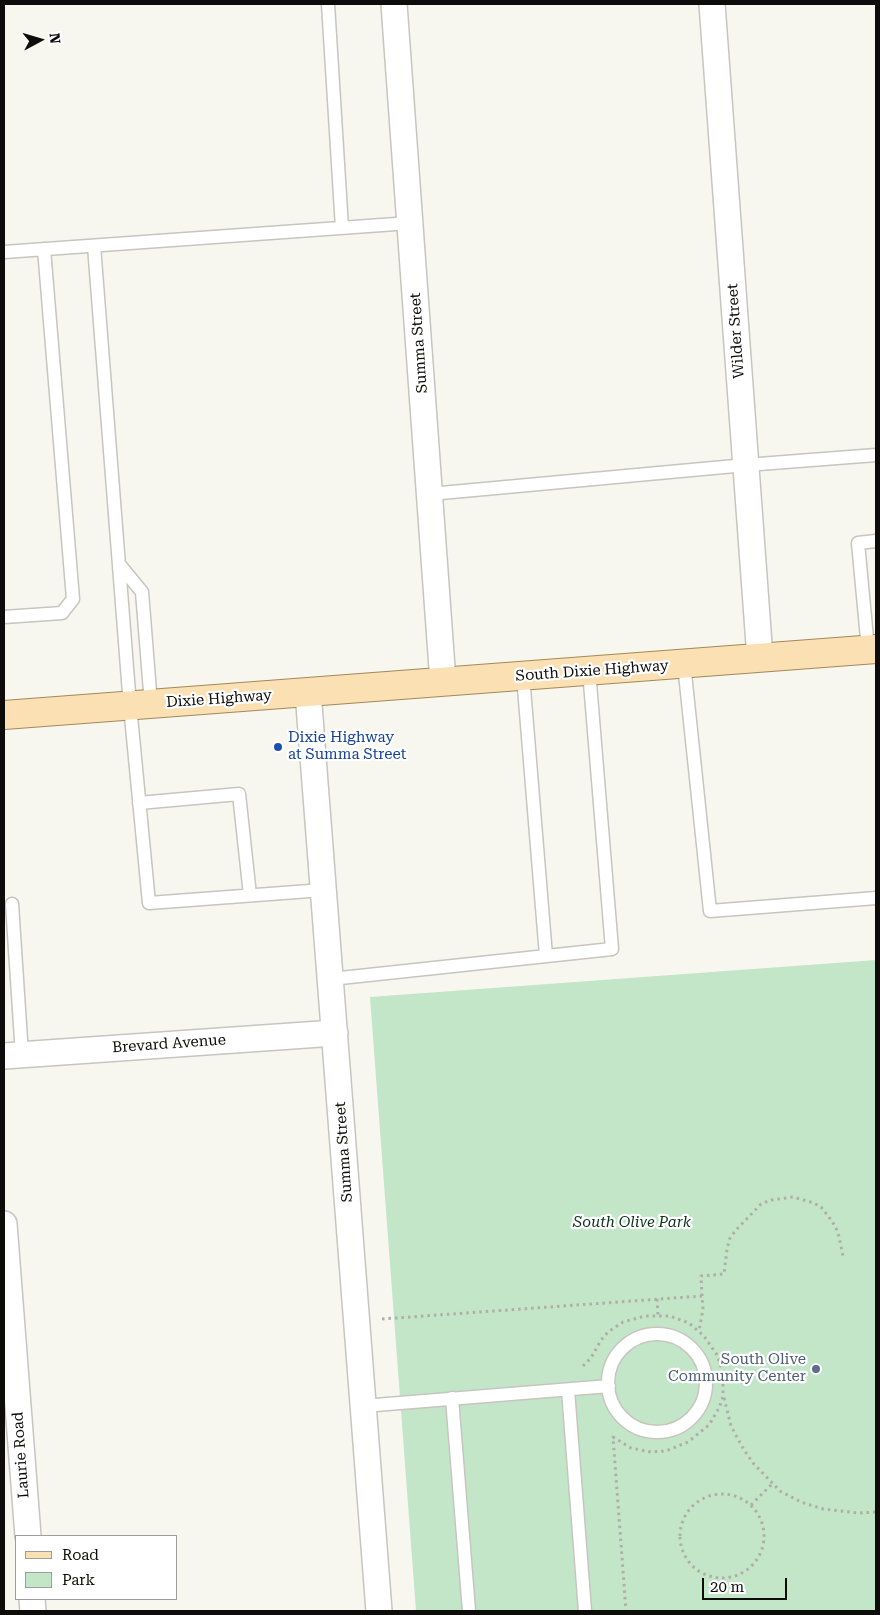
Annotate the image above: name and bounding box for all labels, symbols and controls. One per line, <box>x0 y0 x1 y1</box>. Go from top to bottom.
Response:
north arrow <box>15 15 65 65</box>
text: N <box>46 32 63 45</box>
street label: Wilder Street <box>724 283 748 379</box>
street label: Summa Street <box>406 292 432 394</box>
street label: South Dixie Highway <box>515 657 669 685</box>
street label: Dixie Highway <box>165 686 273 712</box>
place label: Dixie Highway at Summa Street <box>288 729 406 764</box>
marker: Dixie Highway at Summa Street <box>272 741 284 753</box>
street label: Brevard Avenue <box>112 1031 226 1057</box>
street label: Summa Street <box>331 1101 357 1203</box>
park label: South Olive Park <box>573 1214 691 1232</box>
place label: South Olive Community Center <box>668 1351 806 1386</box>
marker: South Olive Community Center <box>810 1363 822 1375</box>
street label: Laurie Road <box>9 1411 33 1499</box>
legend <box>15 1535 178 1600</box>
text: Road <box>62 1546 99 1564</box>
scale bar <box>705 1568 790 1600</box>
text: Park <box>62 1571 95 1589</box>
text: 20 m <box>710 1578 744 1596</box>

